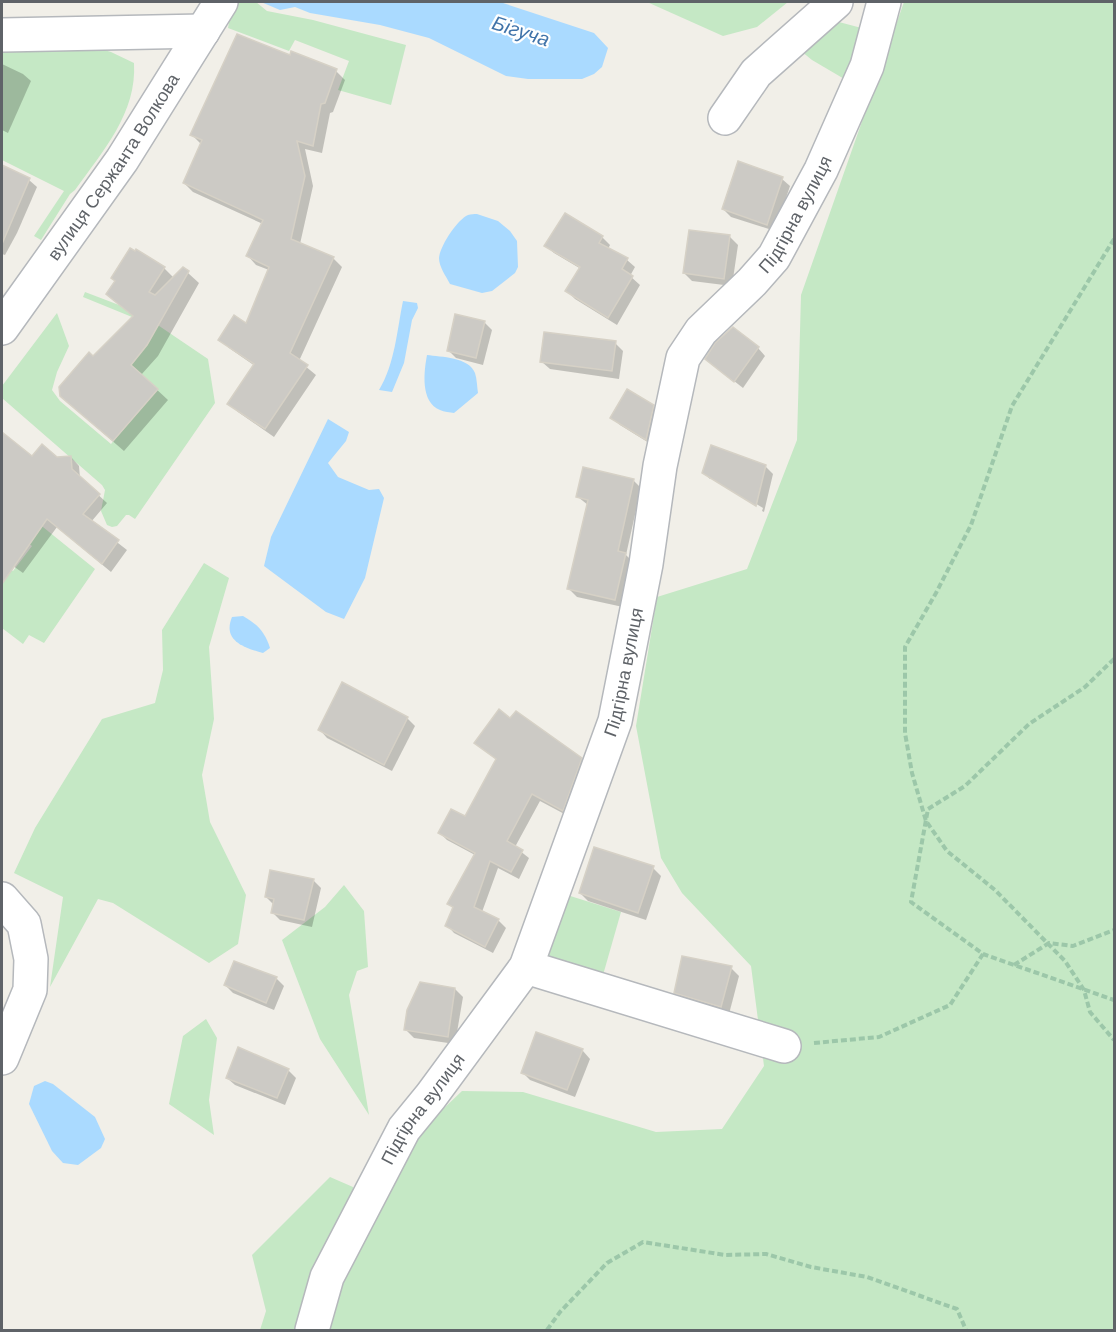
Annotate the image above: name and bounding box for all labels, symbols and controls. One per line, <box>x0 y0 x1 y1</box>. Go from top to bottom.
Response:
water label: Бігуча <box>489 10 553 52</box>
street label: вулиця Сержанта Волкова <box>42 68 186 265</box>
street label: Підгірна вулиця <box>753 152 838 278</box>
street label: Підгірна вулиця <box>598 606 649 740</box>
street label: Підгірна вулиця <box>376 1049 470 1169</box>

